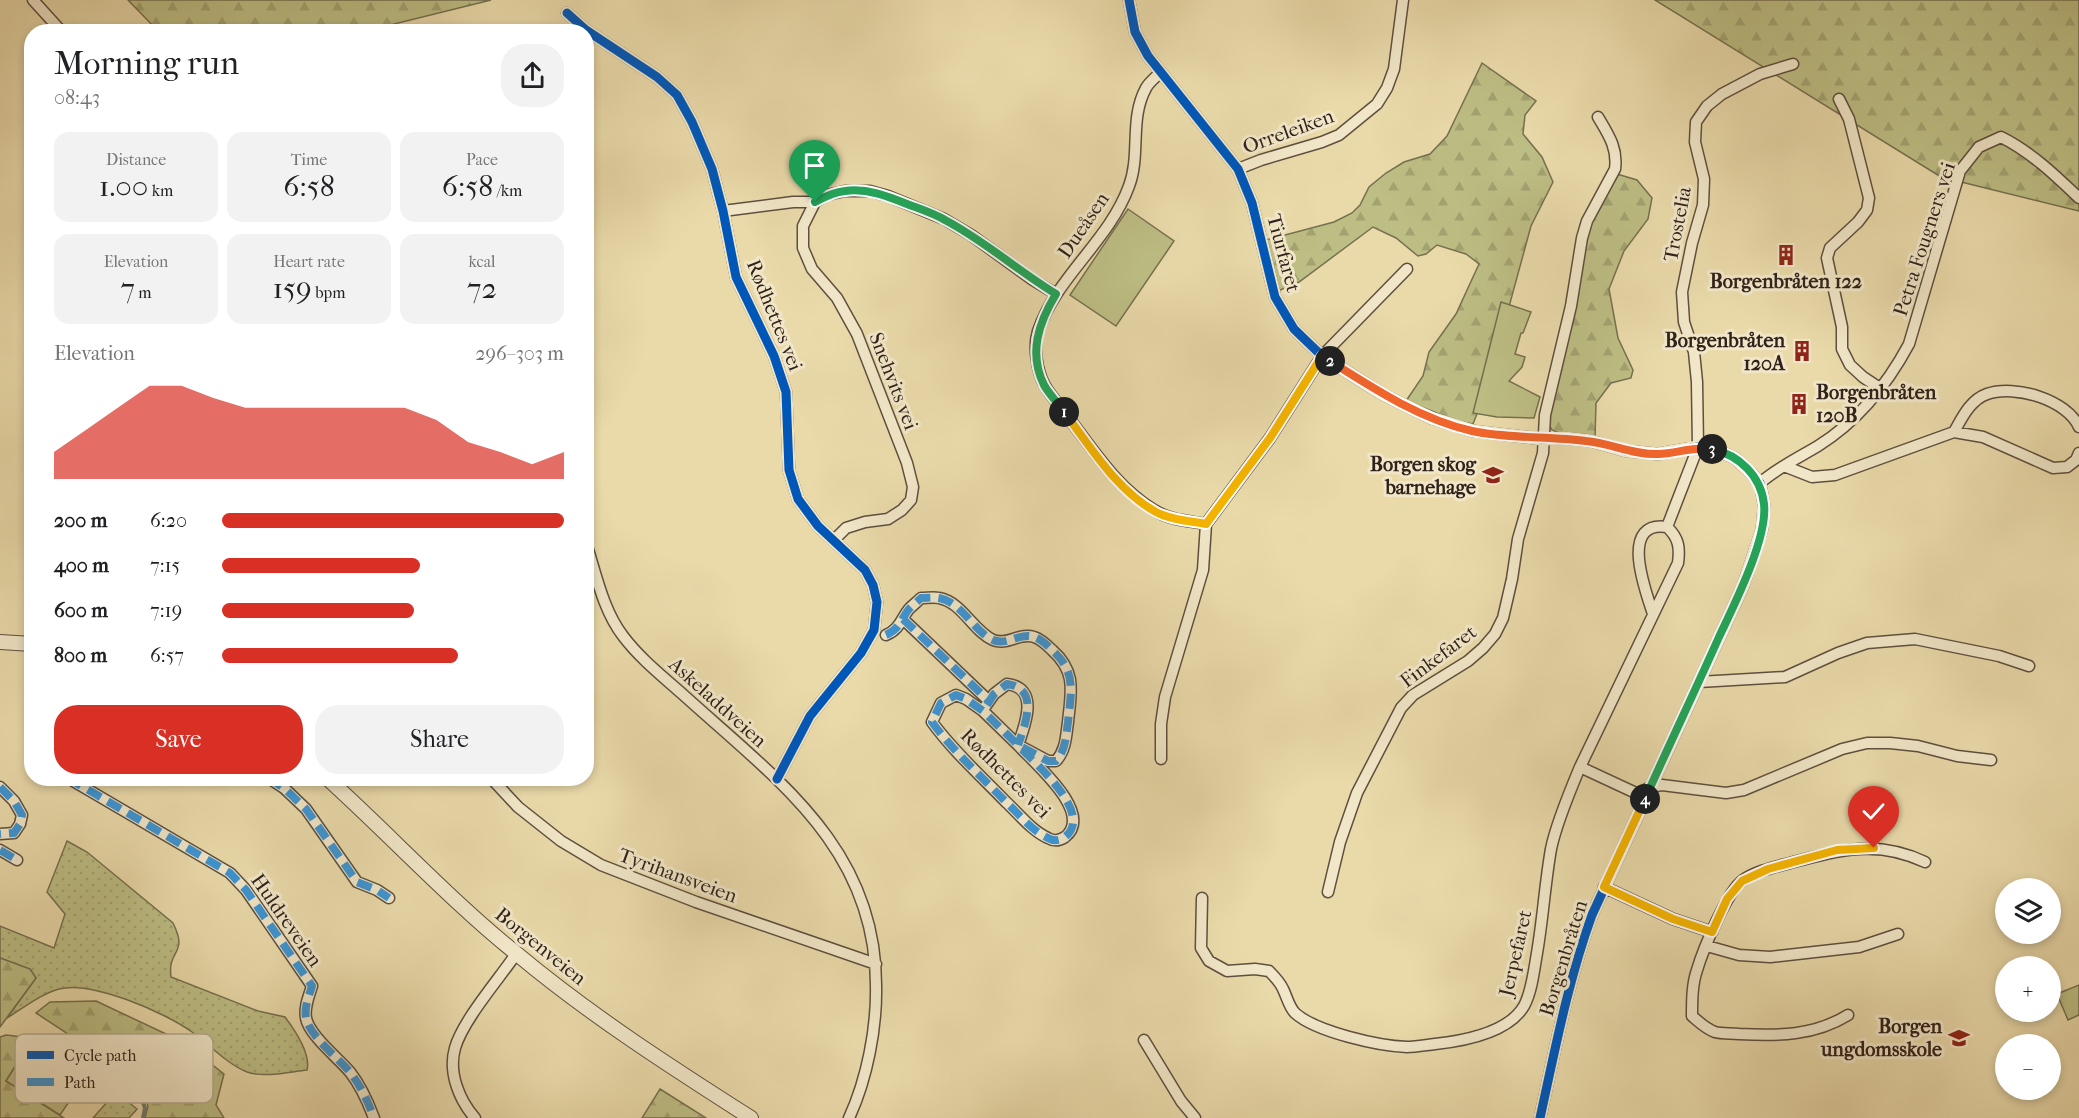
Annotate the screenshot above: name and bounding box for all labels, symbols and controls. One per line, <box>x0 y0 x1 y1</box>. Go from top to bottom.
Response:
text: Morning run <box>54 44 239 83</box>
button: share <box>501 44 564 107</box>
text: 08:43 <box>54 86 100 109</box>
street label: Orreleiken <box>1239 104 1337 159</box>
pin <box>789 140 840 202</box>
icon: arrive <box>798 149 831 182</box>
text: Distance <box>106 150 166 169</box>
text: Time <box>291 150 327 169</box>
text: Pace <box>466 150 498 169</box>
street label: Petra Fougners vei <box>1889 159 1960 319</box>
text: 1.00 <box>99 169 148 204</box>
text: 6:58 <box>283 169 335 204</box>
text: 6:58 <box>442 169 493 204</box>
text: km <box>148 181 173 200</box>
text: /km <box>493 181 522 200</box>
street label: Trostelia <box>1659 184 1696 263</box>
street label: Dueåsen <box>1053 188 1114 263</box>
street label: Tiurfaret <box>1262 212 1305 295</box>
building icon: Borgenbråten 122 <box>1774 243 1798 267</box>
text: Elevation <box>104 252 168 271</box>
text: Heart rate <box>273 252 345 271</box>
text: kcal <box>469 252 495 271</box>
street label: Rødhettes vei <box>742 256 807 374</box>
place label: Borgenbråten 122 <box>1710 270 1862 293</box>
text: 7 <box>120 271 135 306</box>
text: 159 <box>272 271 312 306</box>
text: 72 <box>467 271 497 306</box>
text: m <box>135 283 152 302</box>
text: bpm <box>312 283 346 302</box>
street label: Snehvits vei <box>864 329 923 433</box>
place label: Borgenbråten 120A <box>1665 329 1786 375</box>
building icon: Borgenbråten 120A <box>1790 339 1814 363</box>
text: Elevation <box>54 342 135 365</box>
text: 296–303 m <box>475 342 564 365</box>
pin: 2 <box>1315 346 1345 376</box>
text: 2 <box>1326 351 1334 370</box>
place label: Borgenbråten 120B <box>1816 381 1937 427</box>
building icon: Borgenbråten 120B <box>1787 392 1811 416</box>
pin: 1 <box>1049 397 1079 427</box>
text: 1 <box>1061 402 1067 421</box>
pin: 3 <box>1697 434 1727 464</box>
text: 3 <box>1709 439 1715 458</box>
place label: Borgen skog barnehage <box>1370 453 1477 499</box>
school or university icon: Borgen skog barnehage <box>1481 463 1505 487</box>
text: 200 m <box>54 509 107 532</box>
text: 6:20 <box>150 509 187 532</box>
text: 400 m <box>54 554 109 577</box>
text: 7:15 <box>150 554 180 577</box>
text: 600 m <box>54 599 108 622</box>
text: 7:19 <box>150 599 182 622</box>
street label: Finkefaret <box>1396 620 1481 692</box>
text: 800 m <box>54 644 107 667</box>
text: 6:57 <box>150 644 184 667</box>
street label: Askeladdveien <box>663 652 771 752</box>
button: Save <box>54 705 303 774</box>
button: Share <box>315 705 564 774</box>
street label: Rødhettes vei <box>956 724 1055 823</box>
pin: 4 <box>1630 784 1660 814</box>
pin <box>1848 786 1899 848</box>
text: 4 <box>1640 789 1650 808</box>
icon: check <box>1857 795 1890 828</box>
street label: Tyrihansveien <box>615 843 741 908</box>
street label: Huldreveien <box>246 869 327 971</box>
map controls <box>1995 878 2061 1100</box>
button: layers <box>1995 878 2061 944</box>
street label: Borgenbråten <box>1535 897 1592 1019</box>
street label: Borgenveien <box>491 903 591 990</box>
street label: Jerpefaret <box>1494 908 1537 1001</box>
button: + <box>1995 956 2061 1022</box>
place label: Borgen ungdomsskole <box>1820 1015 1942 1061</box>
school or university icon: Borgen ungdomsskole <box>1947 1026 1971 1050</box>
legend <box>15 1034 213 1103</box>
button: − <box>1995 1034 2061 1100</box>
text: Cycle path <box>64 1046 136 1065</box>
text: Path <box>64 1073 96 1092</box>

